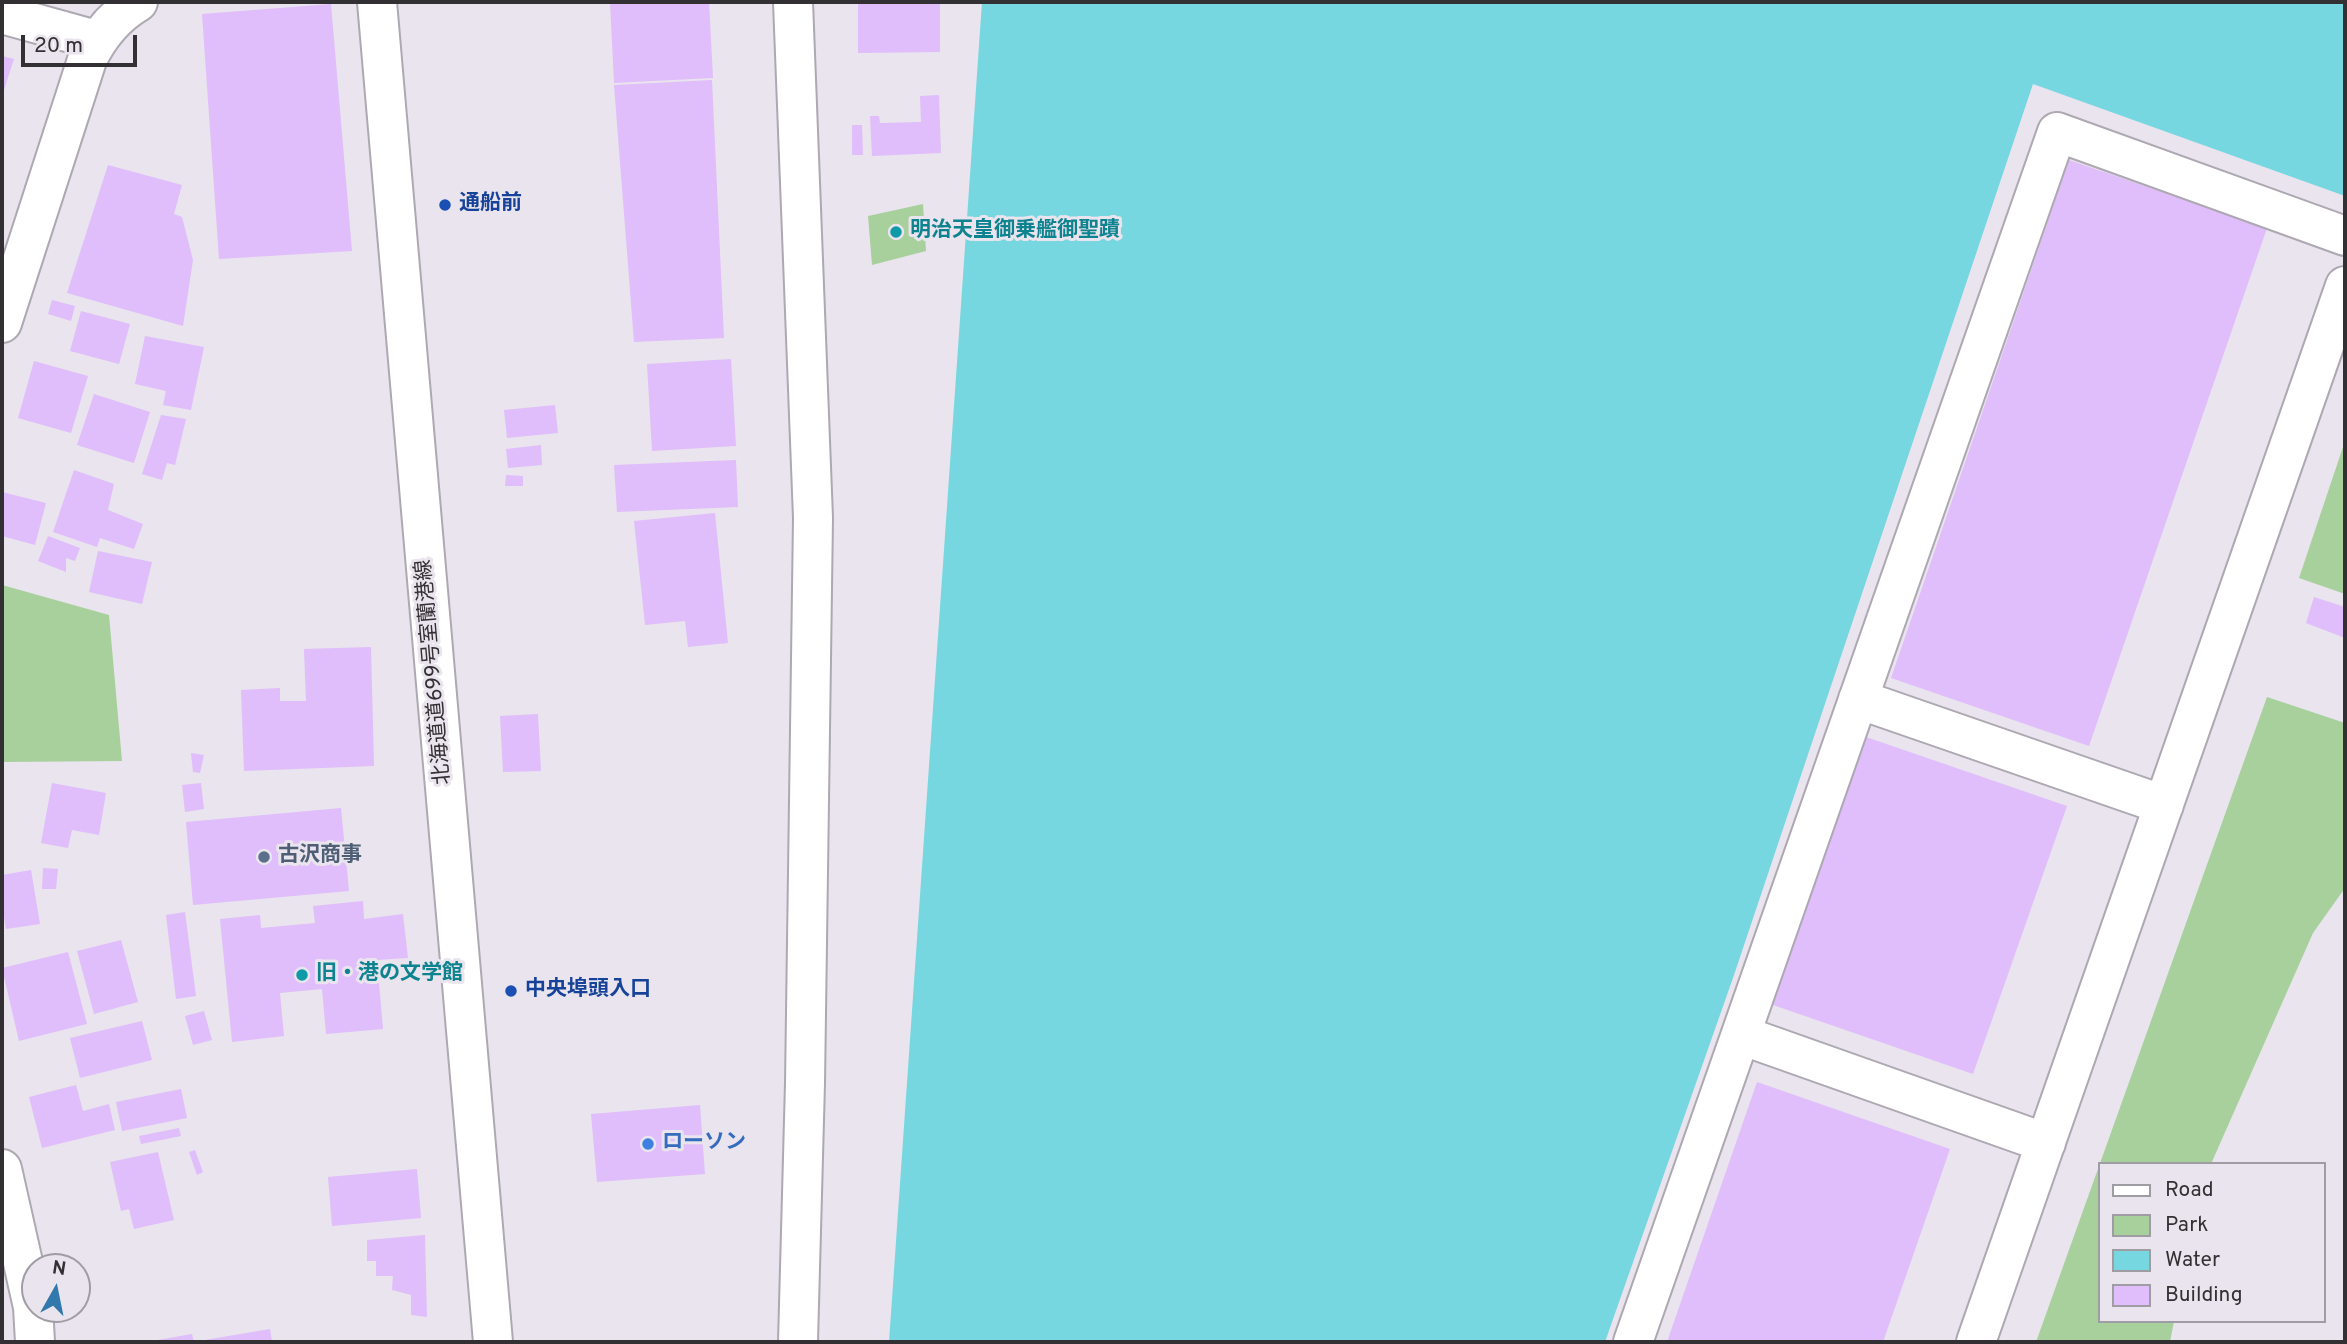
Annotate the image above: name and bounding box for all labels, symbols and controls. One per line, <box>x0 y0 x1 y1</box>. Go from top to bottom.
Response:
scale bar <box>24 21 140 65</box>
text: 20 m <box>34 33 83 60</box>
place label: 通船前 <box>459 192 522 218</box>
marker: 通船前 <box>437 197 453 213</box>
place label: 明治天皇御乗艦御聖蹟 <box>910 219 1120 245</box>
marker: 明治天皇御乗艦御聖蹟 <box>888 224 904 240</box>
street label: 北海道道699号室蘭港線 <box>413 558 457 786</box>
place label: 古沢商事 <box>278 844 362 870</box>
marker: 古沢商事 <box>256 849 272 865</box>
place label: 旧・港の文学館 <box>316 962 463 988</box>
marker: 旧・港の文学館 <box>294 967 310 983</box>
place label: 中央埠頭入口 <box>525 978 651 1004</box>
marker: 中央埠頭入口 <box>503 983 519 999</box>
place label: ローソン <box>662 1131 746 1157</box>
marker: ローソン <box>640 1136 656 1152</box>
legend <box>2098 1162 2326 1323</box>
text: Road <box>2165 1177 2214 1204</box>
text: Park <box>2165 1212 2208 1239</box>
text: Water <box>2165 1247 2220 1274</box>
north arrow <box>21 1253 91 1323</box>
text: N <box>50 1256 68 1282</box>
text: Building <box>2165 1282 2243 1309</box>

